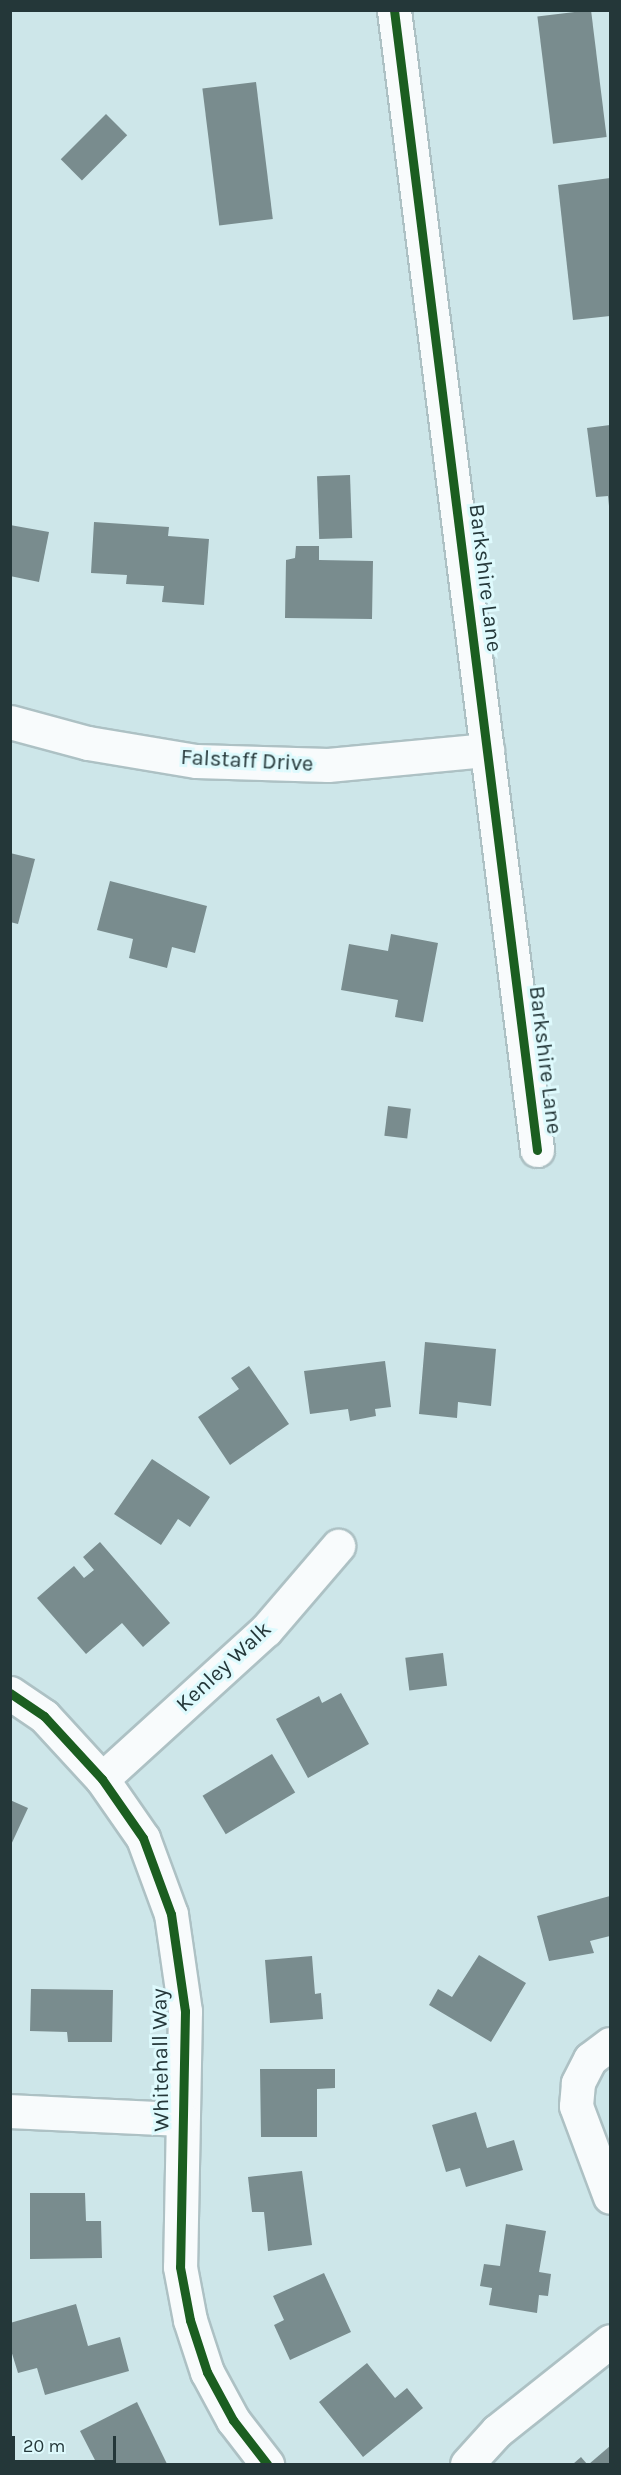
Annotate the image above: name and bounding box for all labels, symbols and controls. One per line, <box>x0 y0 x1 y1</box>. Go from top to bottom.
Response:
street label: Barkshire Lane <box>463 502 507 654</box>
street label: Falstaff Drive <box>180 744 314 778</box>
street label: Barkshire Lane <box>523 984 567 1136</box>
street label: Kenley Walk <box>171 1616 277 1718</box>
street label: Whitehall Way <box>147 1988 175 2132</box>
scale bar <box>15 2424 118 2462</box>
text: 20 m <box>23 2435 65 2457</box>

